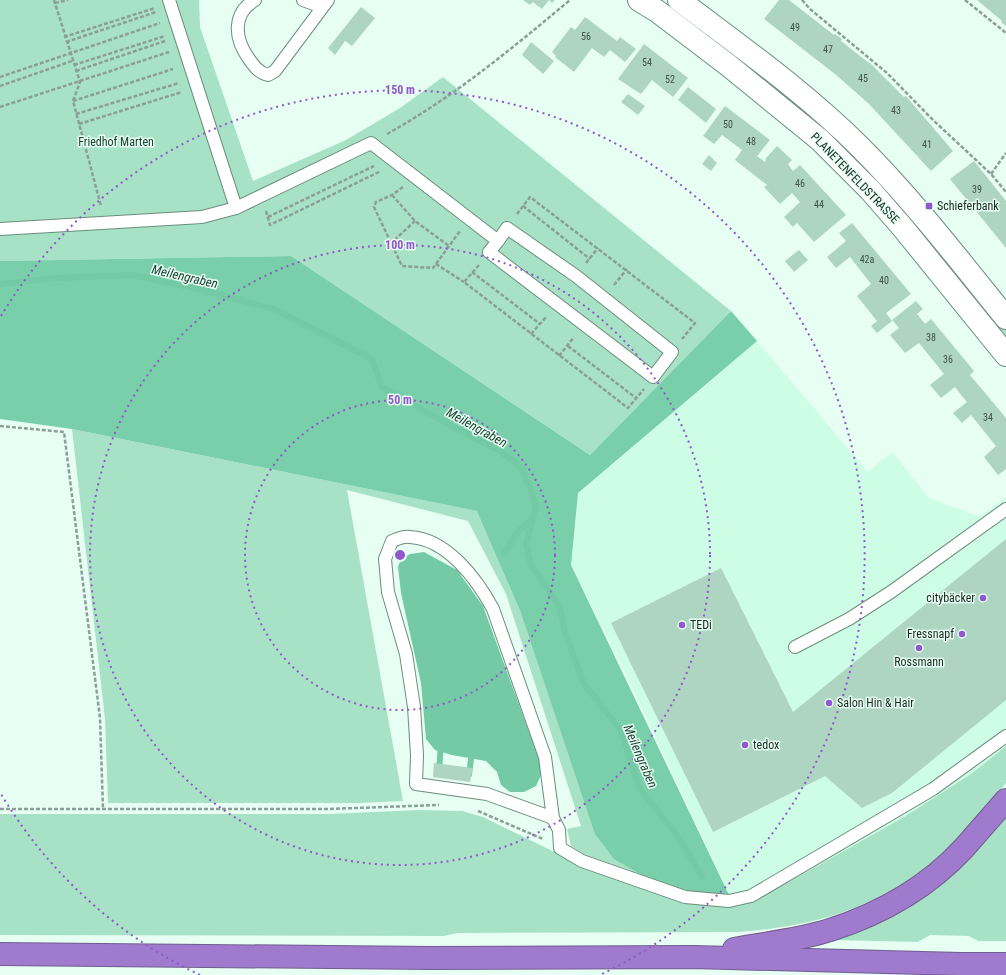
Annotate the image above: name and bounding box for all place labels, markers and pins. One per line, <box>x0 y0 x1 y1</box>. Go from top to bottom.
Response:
place label: Schieferbank <box>937 199 999 213</box>
marker: Schieferbank <box>924 201 934 211</box>
centre of rings <box>393 548 407 562</box>
place label: citybäcker <box>926 591 975 605</box>
marker: citybäcker <box>978 593 988 603</box>
place label: TEDi <box>690 618 712 632</box>
marker: TEDi <box>677 620 687 630</box>
place label: Fressnapf <box>907 627 954 641</box>
marker: Fressnapf <box>957 629 967 639</box>
marker: Rossmann <box>914 643 924 653</box>
place label: Rossmann <box>894 655 944 669</box>
place label: Salon Hin & Hair <box>837 696 914 710</box>
marker: Salon Hin & Hair <box>824 698 834 708</box>
place label: tedox <box>753 738 779 752</box>
marker: tedox <box>740 740 750 750</box>

